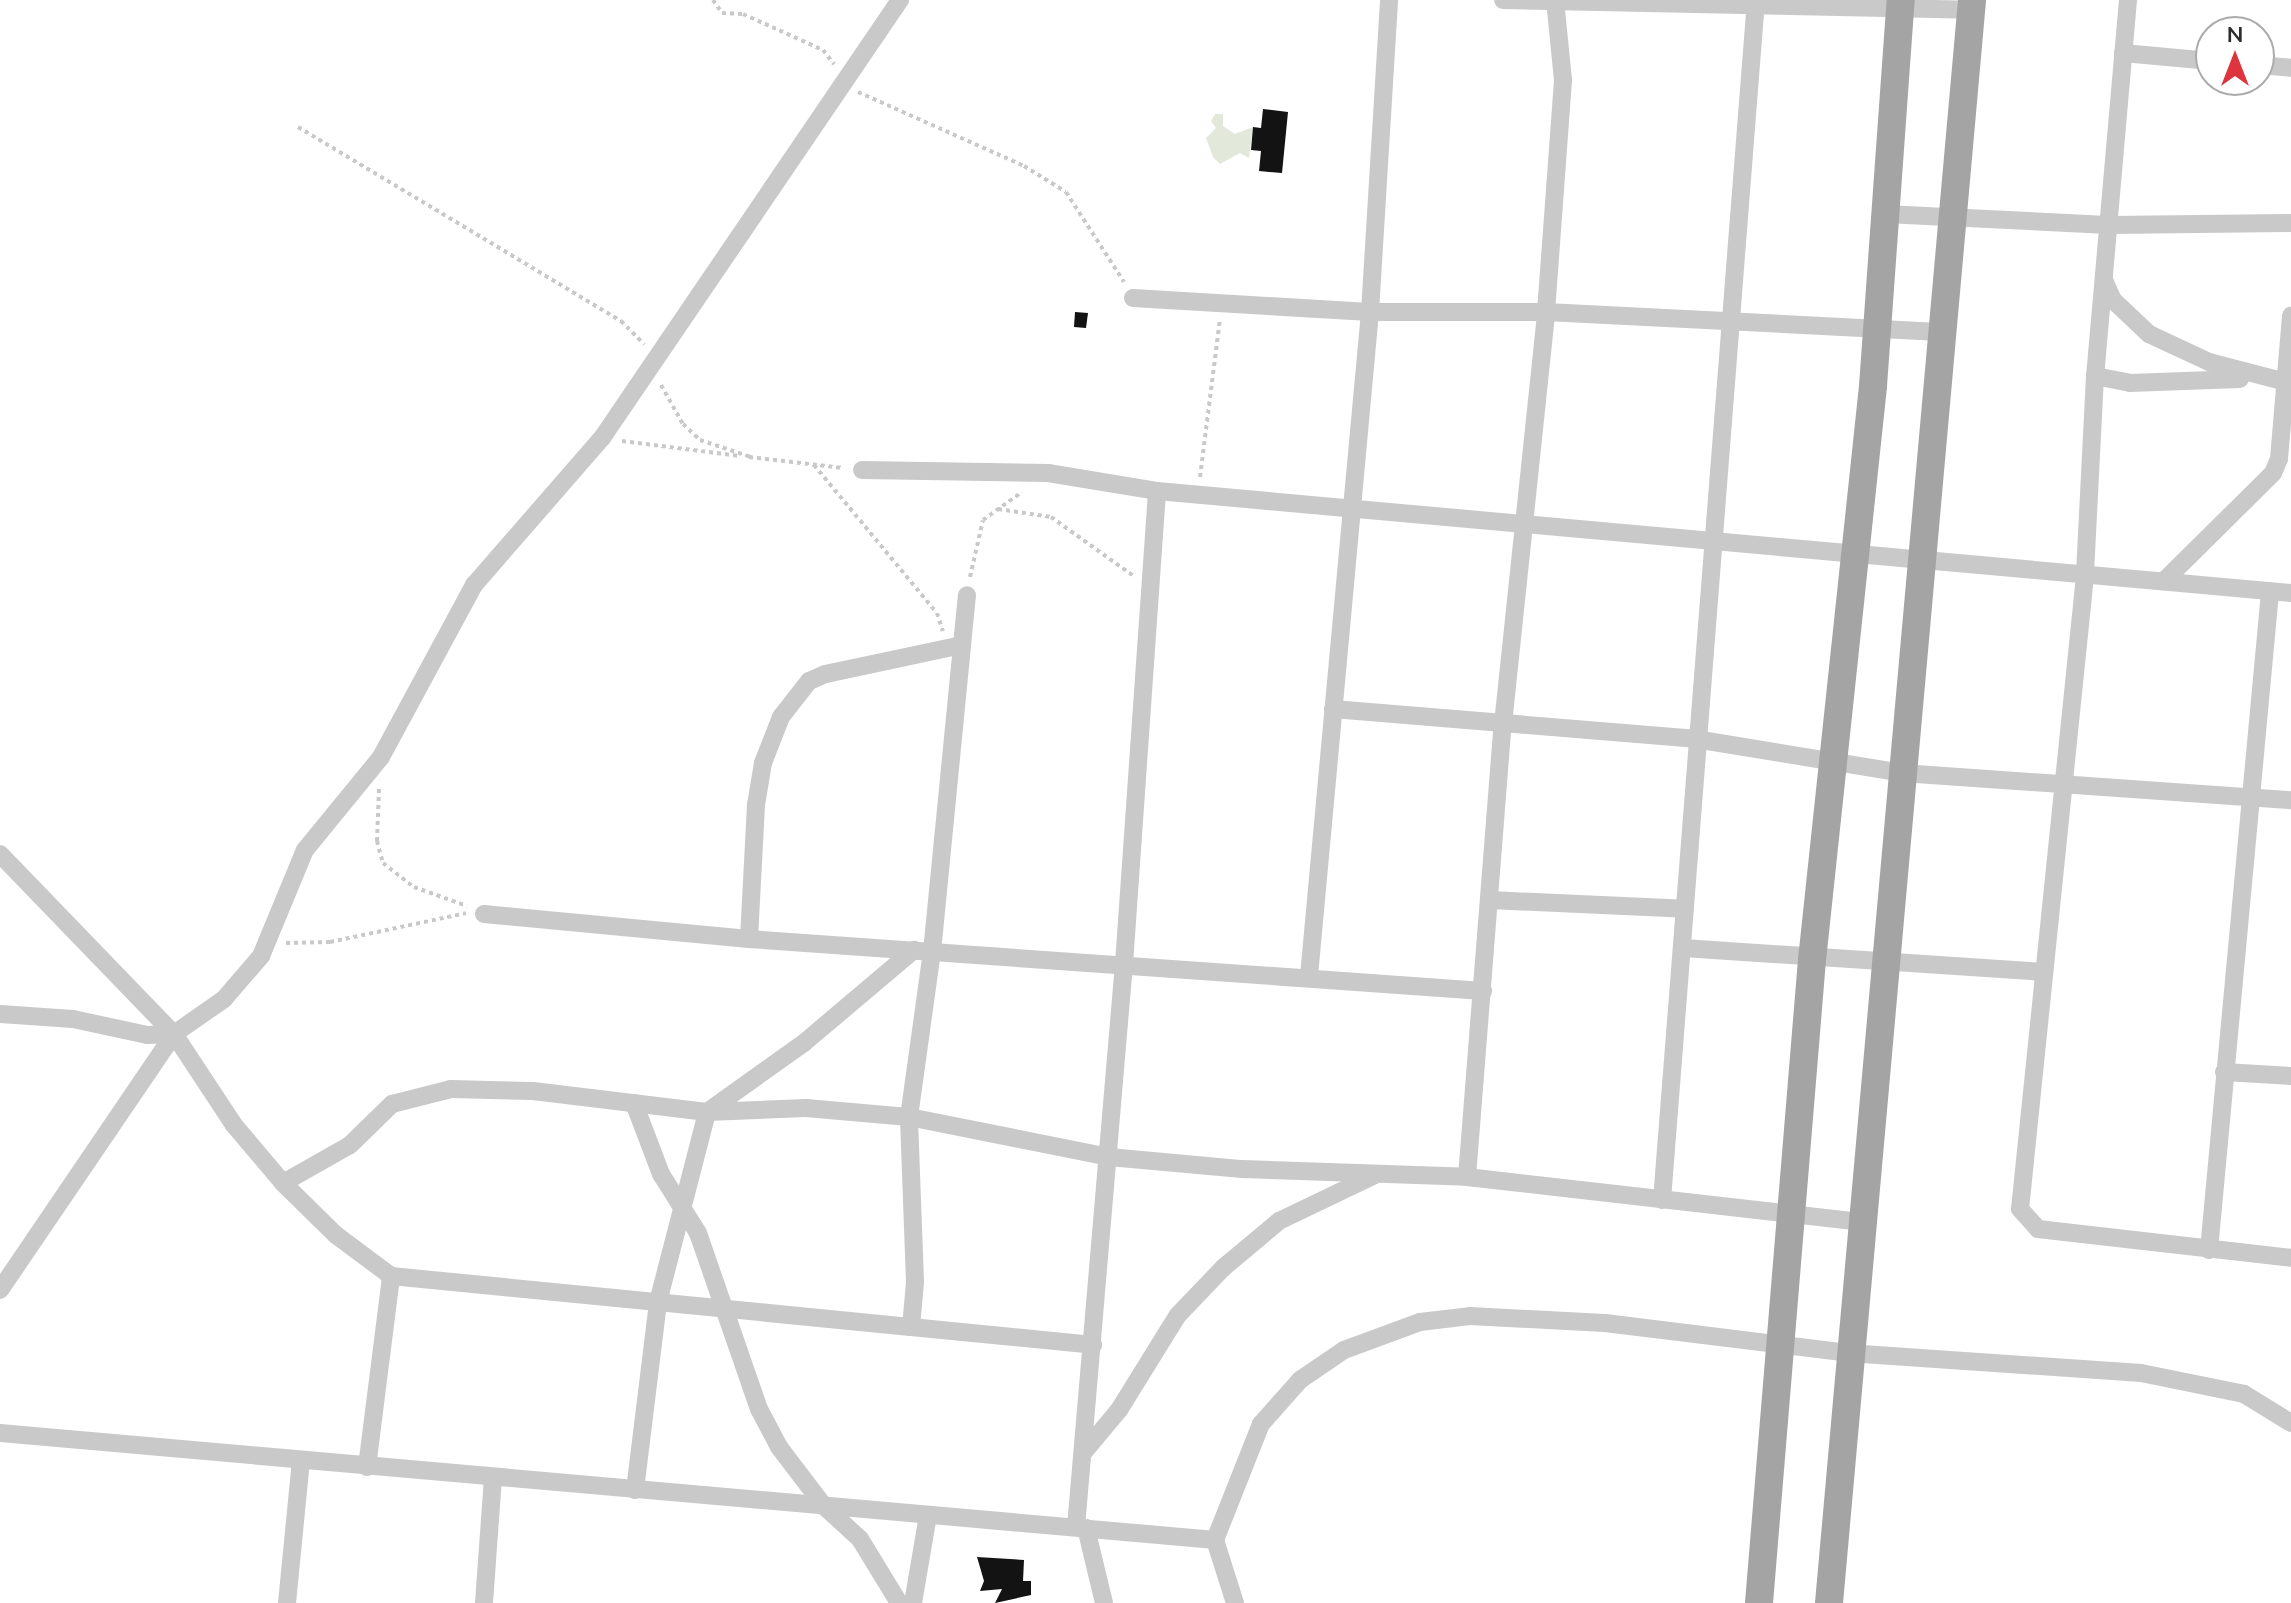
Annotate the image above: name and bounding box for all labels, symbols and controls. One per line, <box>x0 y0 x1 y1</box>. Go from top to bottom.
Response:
north arrow <box>2195 16 2275 96</box>
text: N <box>2227 20 2243 48</box>

